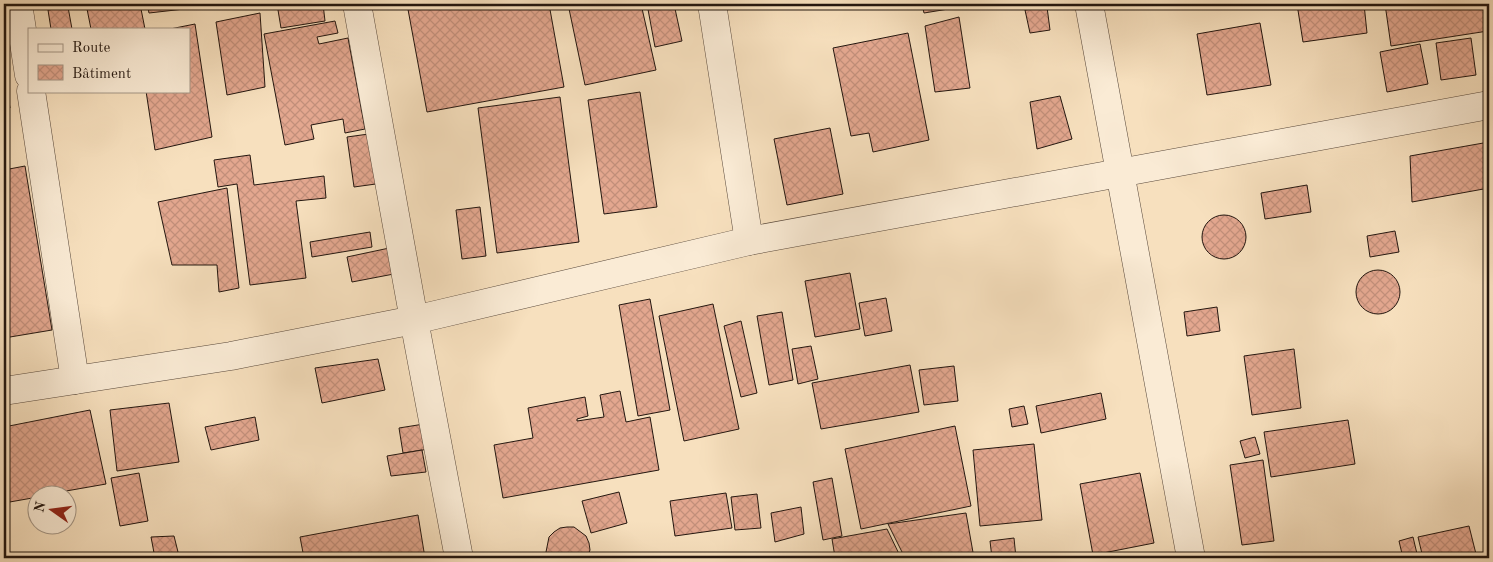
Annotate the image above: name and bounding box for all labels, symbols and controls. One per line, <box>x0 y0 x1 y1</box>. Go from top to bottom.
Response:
legend <box>28 28 190 92</box>
text: Route <box>72 41 110 56</box>
text: Bâtiment <box>72 67 131 82</box>
north arrow <box>28 484 78 534</box>
text: N <box>32 500 49 514</box>

